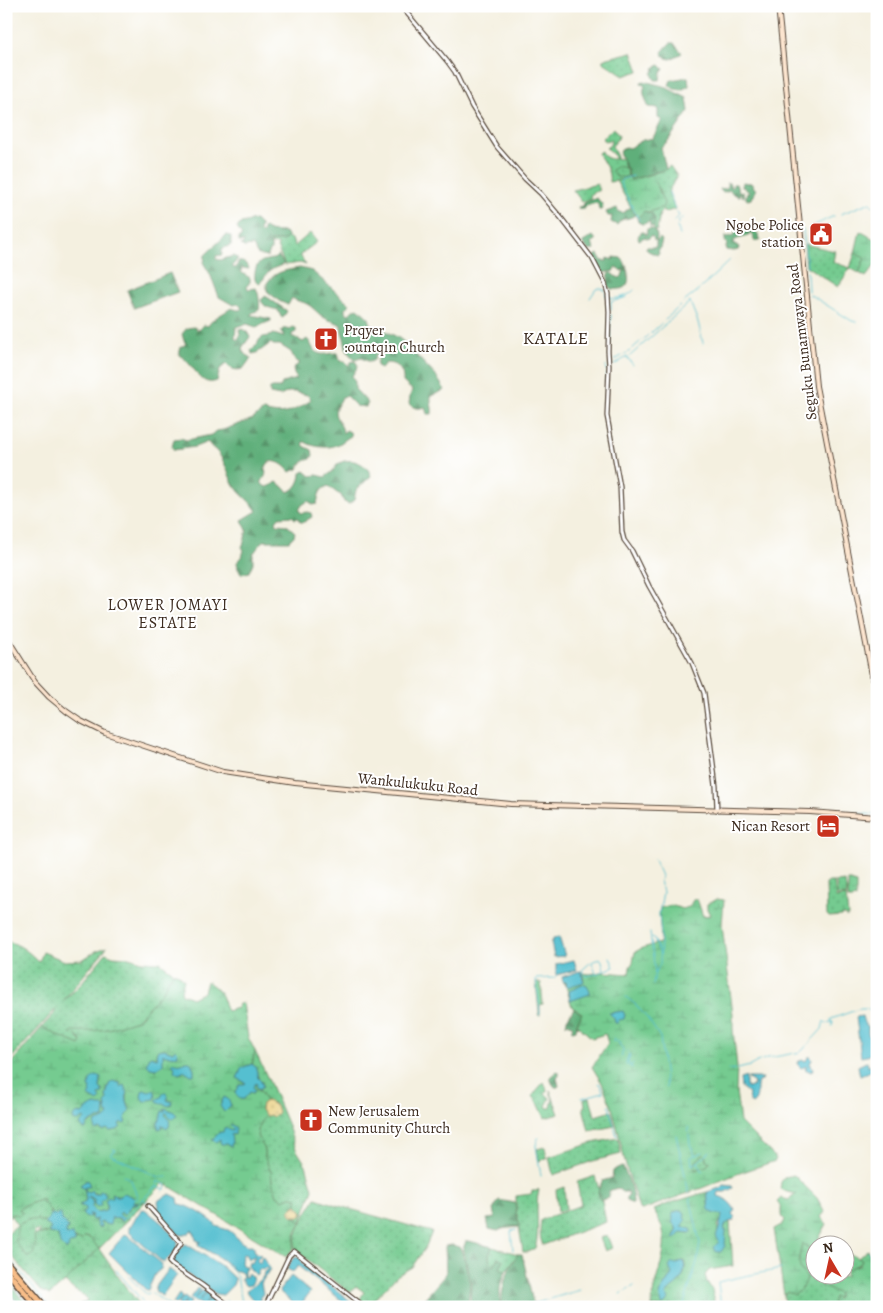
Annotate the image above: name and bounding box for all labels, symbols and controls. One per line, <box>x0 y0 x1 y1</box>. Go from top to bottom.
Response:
place label: Ngobe Police station <box>725 215 804 252</box>
public building icon: Ngobe Police station <box>808 221 834 247</box>
street label: Seguku Bunamwaya Road <box>782 262 822 421</box>
place label: Prqyer :ountqin Church <box>344 320 445 357</box>
church icon: Prqyer :ountqin Church <box>313 326 339 352</box>
district label: KATALE <box>523 326 589 350</box>
district label: LOWER JOMAYI ESTATE <box>108 594 228 634</box>
street label: Wankulukuku Road <box>356 768 480 800</box>
hotel icon: Nican Resort <box>815 813 841 839</box>
place label: Nican Resort <box>731 816 810 836</box>
place label: New Jerusalem Community Church <box>328 1101 450 1138</box>
church icon: New Jerusalem Community Church <box>298 1107 324 1133</box>
north arrow <box>806 1236 856 1286</box>
text: N <box>822 1237 835 1258</box>

